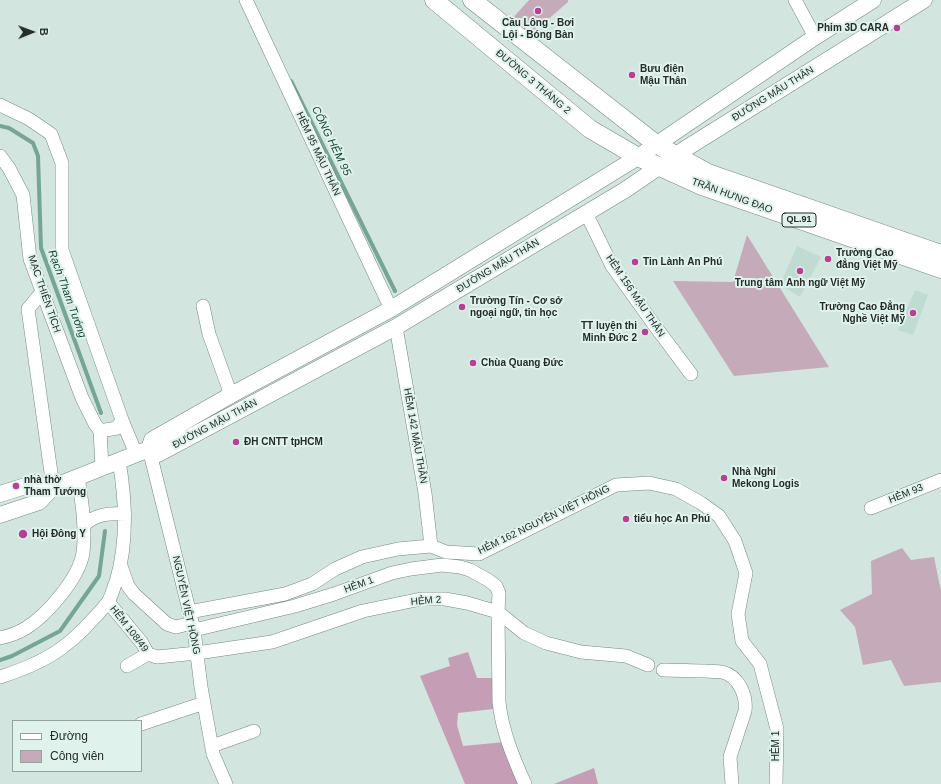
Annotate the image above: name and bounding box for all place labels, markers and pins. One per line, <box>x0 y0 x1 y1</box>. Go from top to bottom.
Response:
marker: Cầu Lông - Bơi Lội - Bóng Bàn <box>533 6 543 16</box>
place label: Cầu Lông - Bơi Lội - Bóng Bàn <box>502 17 574 40</box>
place label: Phim 3D CARA <box>817 22 889 34</box>
marker: Phim 3D CARA <box>892 23 902 33</box>
place label: Bưu điện Mậu Thân <box>640 63 687 86</box>
marker: Bưu điện Mậu Thân <box>627 70 637 80</box>
place label: Trường Cao đẳng Việt Mỹ <box>836 247 897 270</box>
marker: Trường Cao đẳng Việt Mỹ <box>823 254 833 264</box>
place label: Tin Lành An Phú <box>643 256 722 268</box>
marker: Tin Lành An Phú <box>630 257 640 267</box>
marker: Trung tâm Anh ngữ Việt Mỹ <box>795 266 805 276</box>
place label: Trung tâm Anh ngữ Việt Mỹ <box>735 277 865 289</box>
place label: Trường Tín - Cơ sở ngoại ngữ, tin học <box>470 295 562 318</box>
place label: Trường Cao Đẳng Nghề Việt Mỹ <box>820 301 905 324</box>
marker: Trường Tín - Cơ sở ngoại ngữ, tin học <box>457 302 467 312</box>
marker: Trường Cao Đẳng Nghề Việt Mỹ <box>908 308 918 318</box>
place label: TT luyện thi Minh Đức 2 <box>581 320 637 344</box>
marker: TT luyện thi Minh Đức 2 <box>640 327 650 337</box>
place label: Chùa Quang Đức <box>481 357 563 369</box>
marker: Chùa Quang Đức <box>468 358 478 368</box>
place label: ĐH CNTT tpHCM <box>244 436 323 448</box>
marker: ĐH CNTT tpHCM <box>231 437 241 447</box>
place label: Nhà Nghỉ Mekong Logis <box>732 466 799 490</box>
marker: Nhà Nghỉ Mekong Logis <box>719 473 729 483</box>
place label: nhà thờ Tham Tướng <box>24 474 86 498</box>
marker: nhà thờ Tham Tướng <box>11 481 21 491</box>
place label: tiểu học An Phú <box>634 513 710 525</box>
marker: tiểu học An Phú <box>621 514 631 524</box>
marker: Hội Đông Y <box>17 528 29 540</box>
place label: Hội Đông Y <box>32 528 86 540</box>

